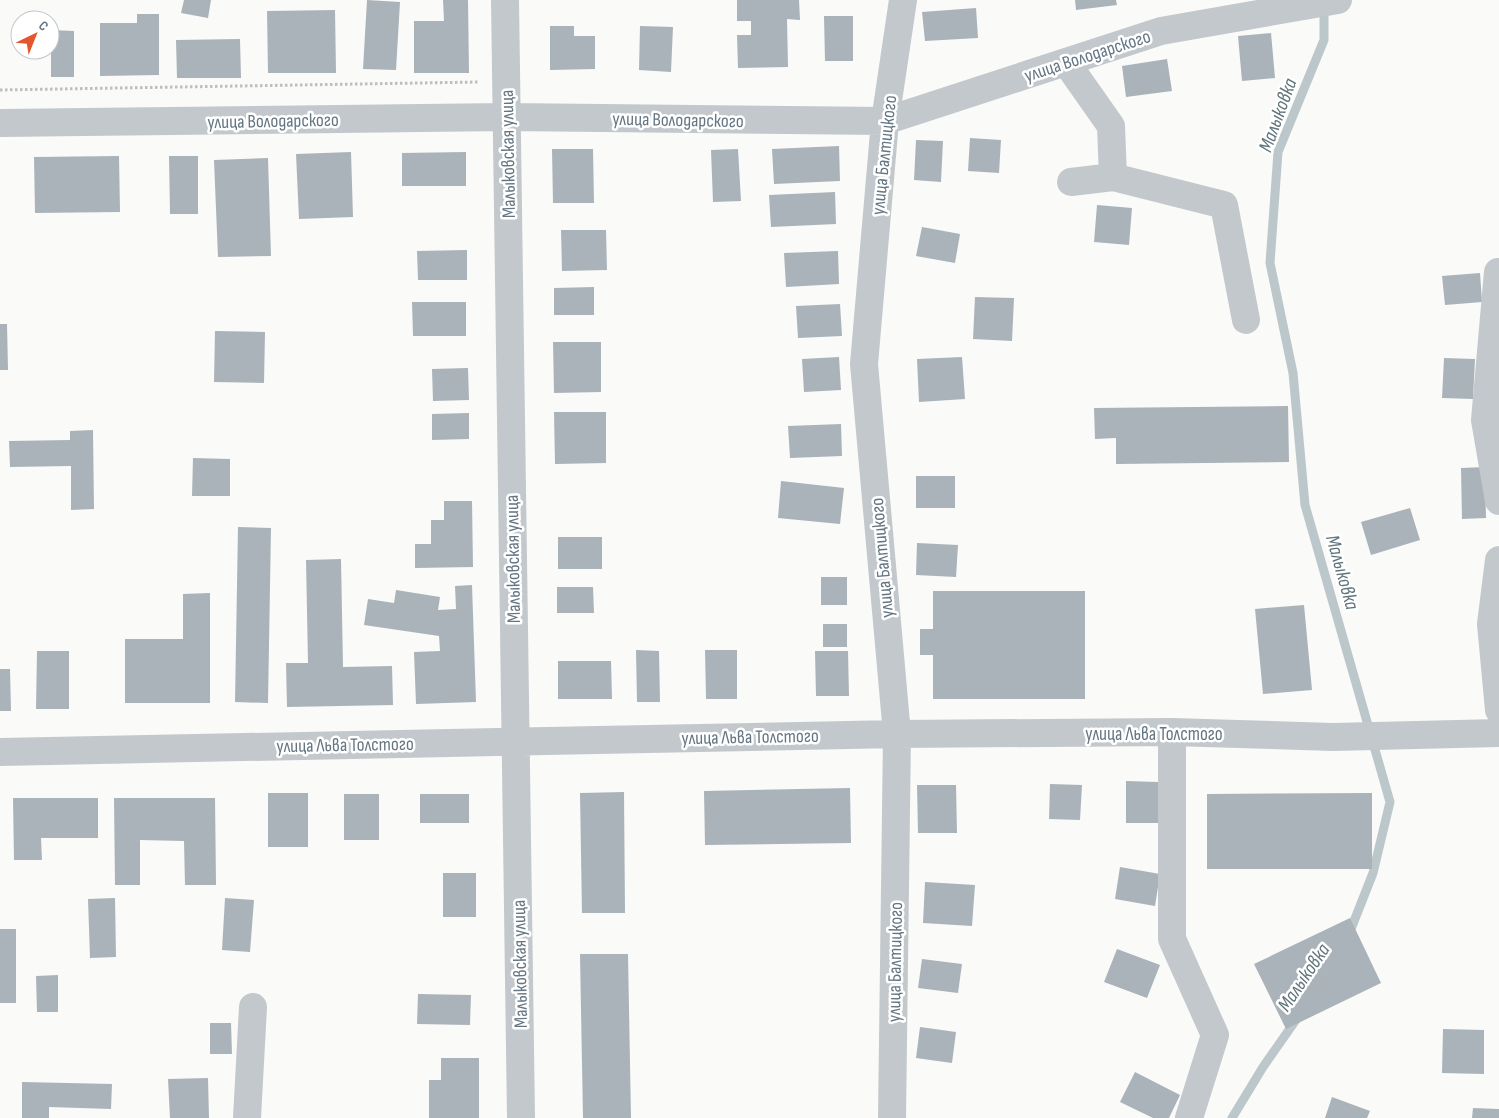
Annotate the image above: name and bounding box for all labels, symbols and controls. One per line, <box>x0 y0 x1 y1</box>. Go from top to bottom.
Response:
north arrow <box>10 10 60 60</box>
text: С <box>35 17 52 35</box>
street label: улица Володарского <box>1021 25 1154 88</box>
water label: Малыковка <box>1254 75 1302 155</box>
street label: Малыковская улица <box>496 90 521 218</box>
street label: улица Балтицкого <box>867 94 902 216</box>
street label: улица Володарского <box>612 108 744 133</box>
street label: улица Володарского <box>207 109 339 134</box>
street label: Малыковская улица <box>501 495 526 623</box>
street label: улица Балтицкого <box>866 497 899 619</box>
water label: Малыковка <box>1320 532 1364 612</box>
street label: улица Льва Толстого <box>1085 723 1223 746</box>
street label: улица Льва Толстого <box>681 725 819 750</box>
street label: улица Льва Толстого <box>276 733 414 758</box>
street label: Малыковская улица <box>508 900 533 1028</box>
street label: улица Балтицкого <box>883 902 908 1022</box>
water label: Малыковка <box>1272 939 1335 1016</box>

